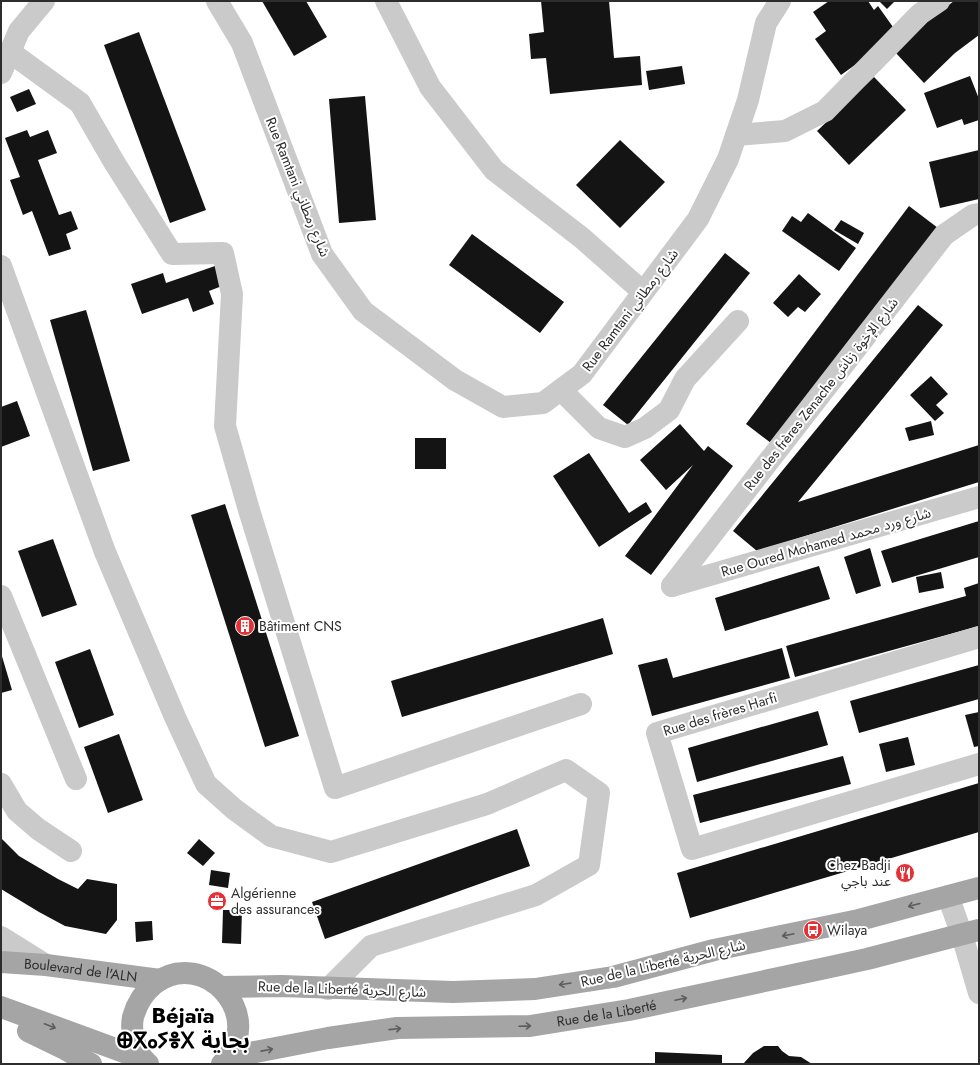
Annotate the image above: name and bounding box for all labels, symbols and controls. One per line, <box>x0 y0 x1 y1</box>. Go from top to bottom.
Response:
street label: Rue Ramtani شارع رمطاني <box>260 114 335 260</box>
street label: Rue Ramtani شارع رمطاني <box>577 245 684 376</box>
street label: Rue des frères Zenache شارع الإخوة زناش <box>739 293 904 495</box>
street label: Rue Oured Mohamed شارع ورد محمد <box>719 502 934 583</box>
building icon: Bâtiment CNS <box>234 615 256 637</box>
place label: Bâtiment CNS <box>259 616 342 636</box>
street label: Rue des frères Harfi <box>661 687 779 741</box>
place label: Chez Badji عند باجي <box>827 855 891 892</box>
restaurant icon: Chez Badji عند باجي <box>894 862 916 884</box>
place label: Algérienne des assurances <box>231 883 320 919</box>
office icon: Algérienne des assurances <box>206 890 228 912</box>
one-way arrow <box>908 902 921 910</box>
bus stop icon: Wilaya <box>802 919 824 941</box>
place label: Wilaya <box>827 920 867 940</box>
one-way arrow <box>782 931 795 939</box>
street label: Rue de la Liberté شارع الحرية <box>579 934 748 993</box>
street label: Boulevard de l'ALN <box>23 954 138 987</box>
street label: Rue de la Liberté شارع الحرية <box>257 976 426 1003</box>
one-way arrow <box>559 981 572 989</box>
street label: Rue de la Liberté <box>555 994 658 1032</box>
one-way arrow <box>674 994 687 1002</box>
district label: Béjaïa ⴲⴳⴰⵢⴻⵝ بجاية <box>116 999 250 1056</box>
one-way arrow <box>44 1022 56 1030</box>
one-way arrow <box>518 1023 531 1030</box>
one-way arrow <box>388 1025 401 1032</box>
one-way arrow <box>260 1046 273 1054</box>

